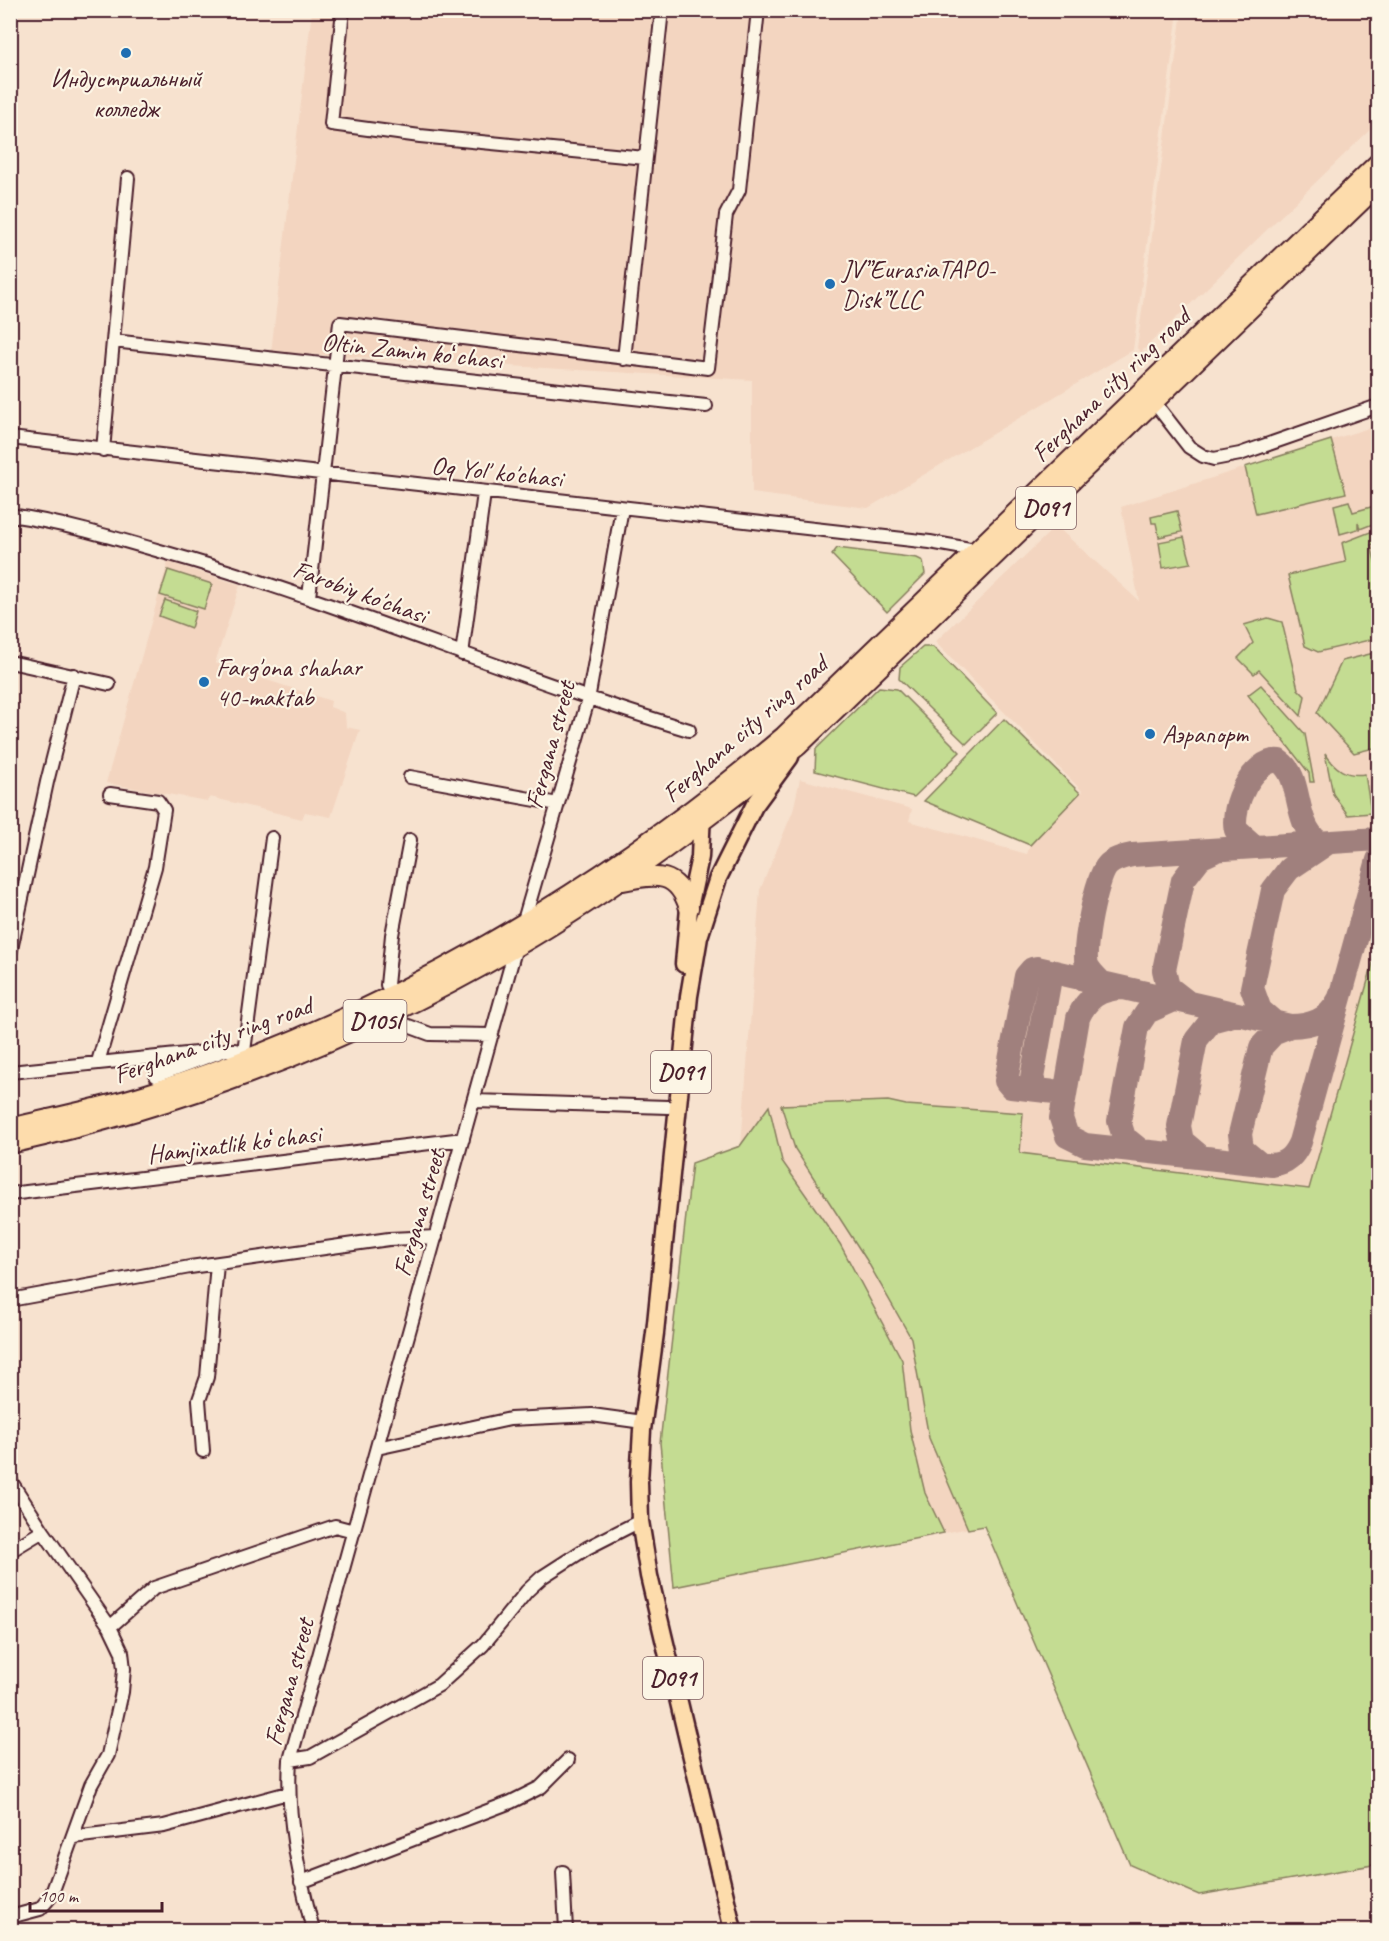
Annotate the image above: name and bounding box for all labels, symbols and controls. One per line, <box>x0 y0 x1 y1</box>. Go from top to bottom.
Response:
marker: Индустриальный колледж <box>119 46 133 60</box>
place label: Индустриальный колледж <box>50 62 204 125</box>
place label: JV”EurasiaTAPO- Disk”LLC <box>840 253 997 316</box>
marker: JV”EurasiaTAPO- Disk”LLC <box>823 277 837 291</box>
street label: Ferghana city ring road <box>1024 298 1200 469</box>
street label: Oltin Zamin koʻchasi <box>320 325 507 377</box>
street label: Oq Yol' ko'chasi <box>430 449 567 496</box>
road number: D091 <box>1016 487 1076 529</box>
street label: Farobiy ko'chasi <box>288 552 435 633</box>
street label: Ferghana city ring road <box>655 646 837 810</box>
place label: Farg'ona shahar 40-maktab <box>216 651 363 714</box>
marker: Farg'ona shahar 40-maktab <box>197 675 211 689</box>
street label: Fergana street <box>517 676 583 812</box>
place label: Аэрапорт <box>1162 718 1249 751</box>
marker: Аэрапорт <box>1143 727 1157 741</box>
street label: Ferghana city ring road <box>109 988 320 1091</box>
road number: D105l <box>344 1000 406 1042</box>
road number: D091 <box>651 1051 711 1093</box>
street label: Hamjixatlik koʻchasi <box>145 1117 326 1171</box>
street label: Fergana street <box>385 1144 453 1280</box>
street label: Fergana street <box>256 1613 322 1749</box>
road number: D091 <box>643 1657 703 1699</box>
scale bar <box>30 1875 162 1913</box>
text: 100 m <box>39 1885 80 1907</box>

